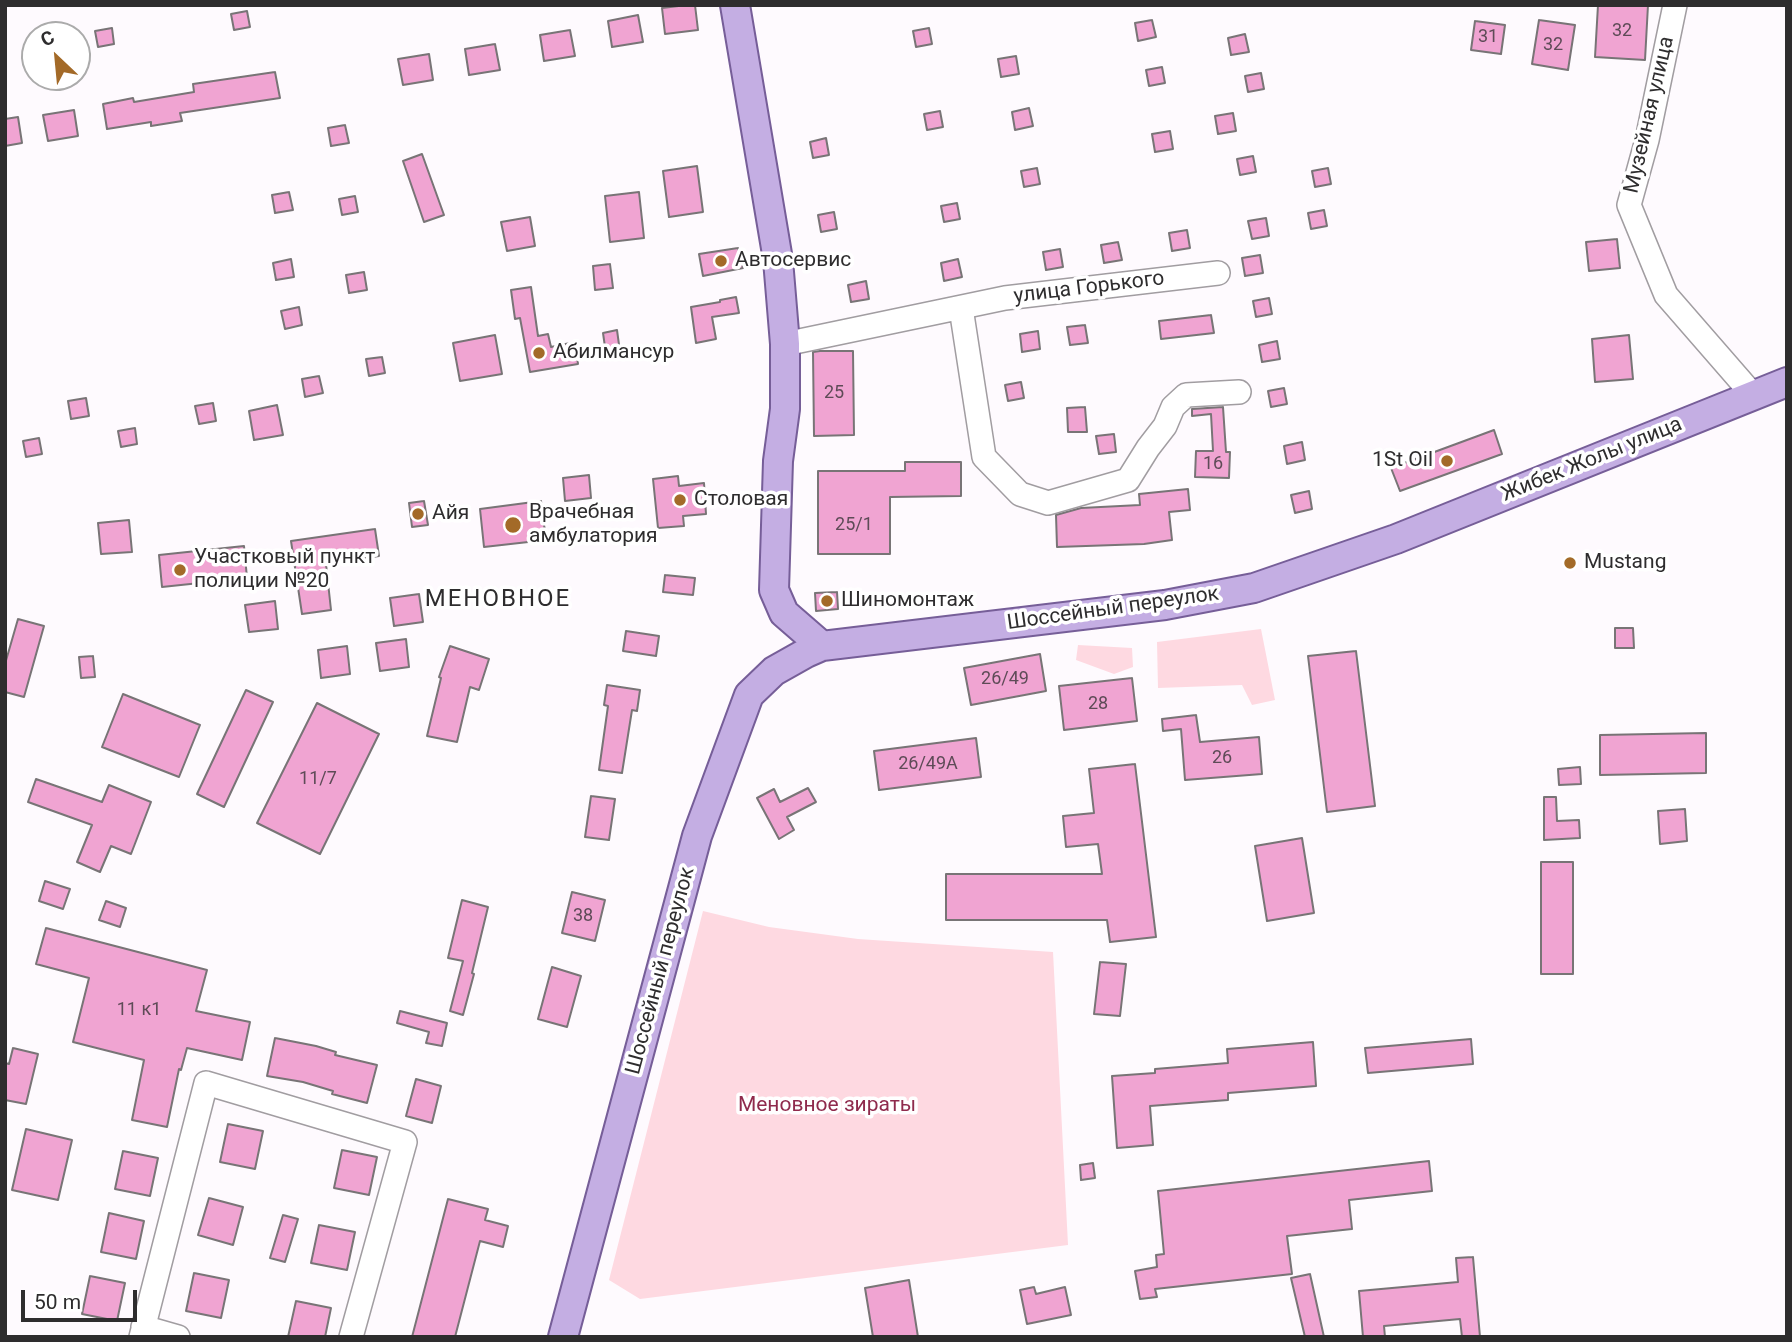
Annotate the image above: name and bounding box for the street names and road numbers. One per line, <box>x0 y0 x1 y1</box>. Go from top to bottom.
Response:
street label: Музейная улица <box>1620 34 1680 196</box>
street label: улица Горького <box>1012 266 1166 310</box>
street label: Жибек Жолы улица <box>1498 412 1686 508</box>
street label: Шоссейный переулок <box>1005 582 1221 636</box>
street label: Шоссейный переулок <box>621 865 701 1077</box>

